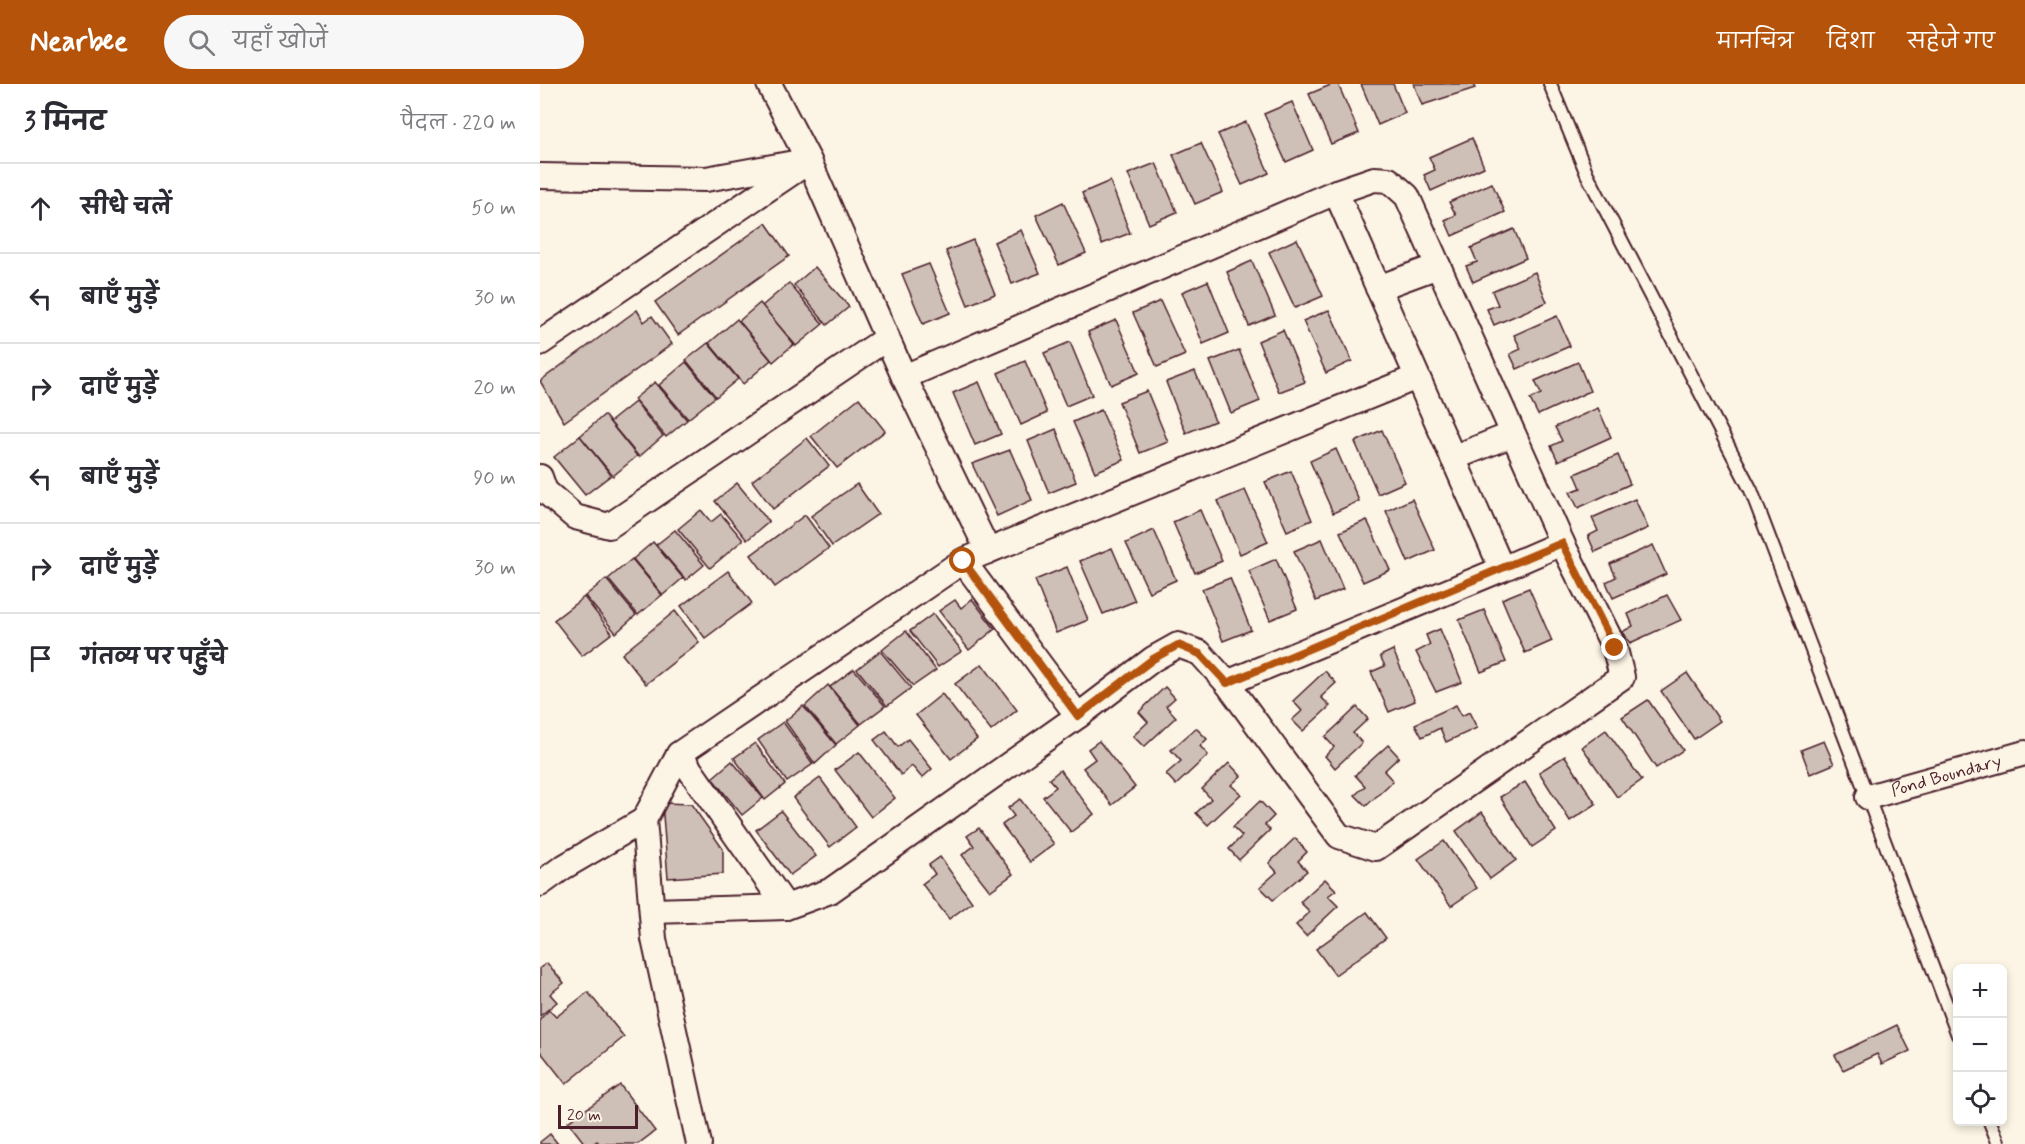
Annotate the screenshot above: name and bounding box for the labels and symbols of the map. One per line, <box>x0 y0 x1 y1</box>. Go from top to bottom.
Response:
route start <box>949 547 975 573</box>
route end <box>1601 634 1627 660</box>
street label: Pond Boundary <box>1888 749 2004 803</box>
scale bar <box>558 1102 638 1130</box>

